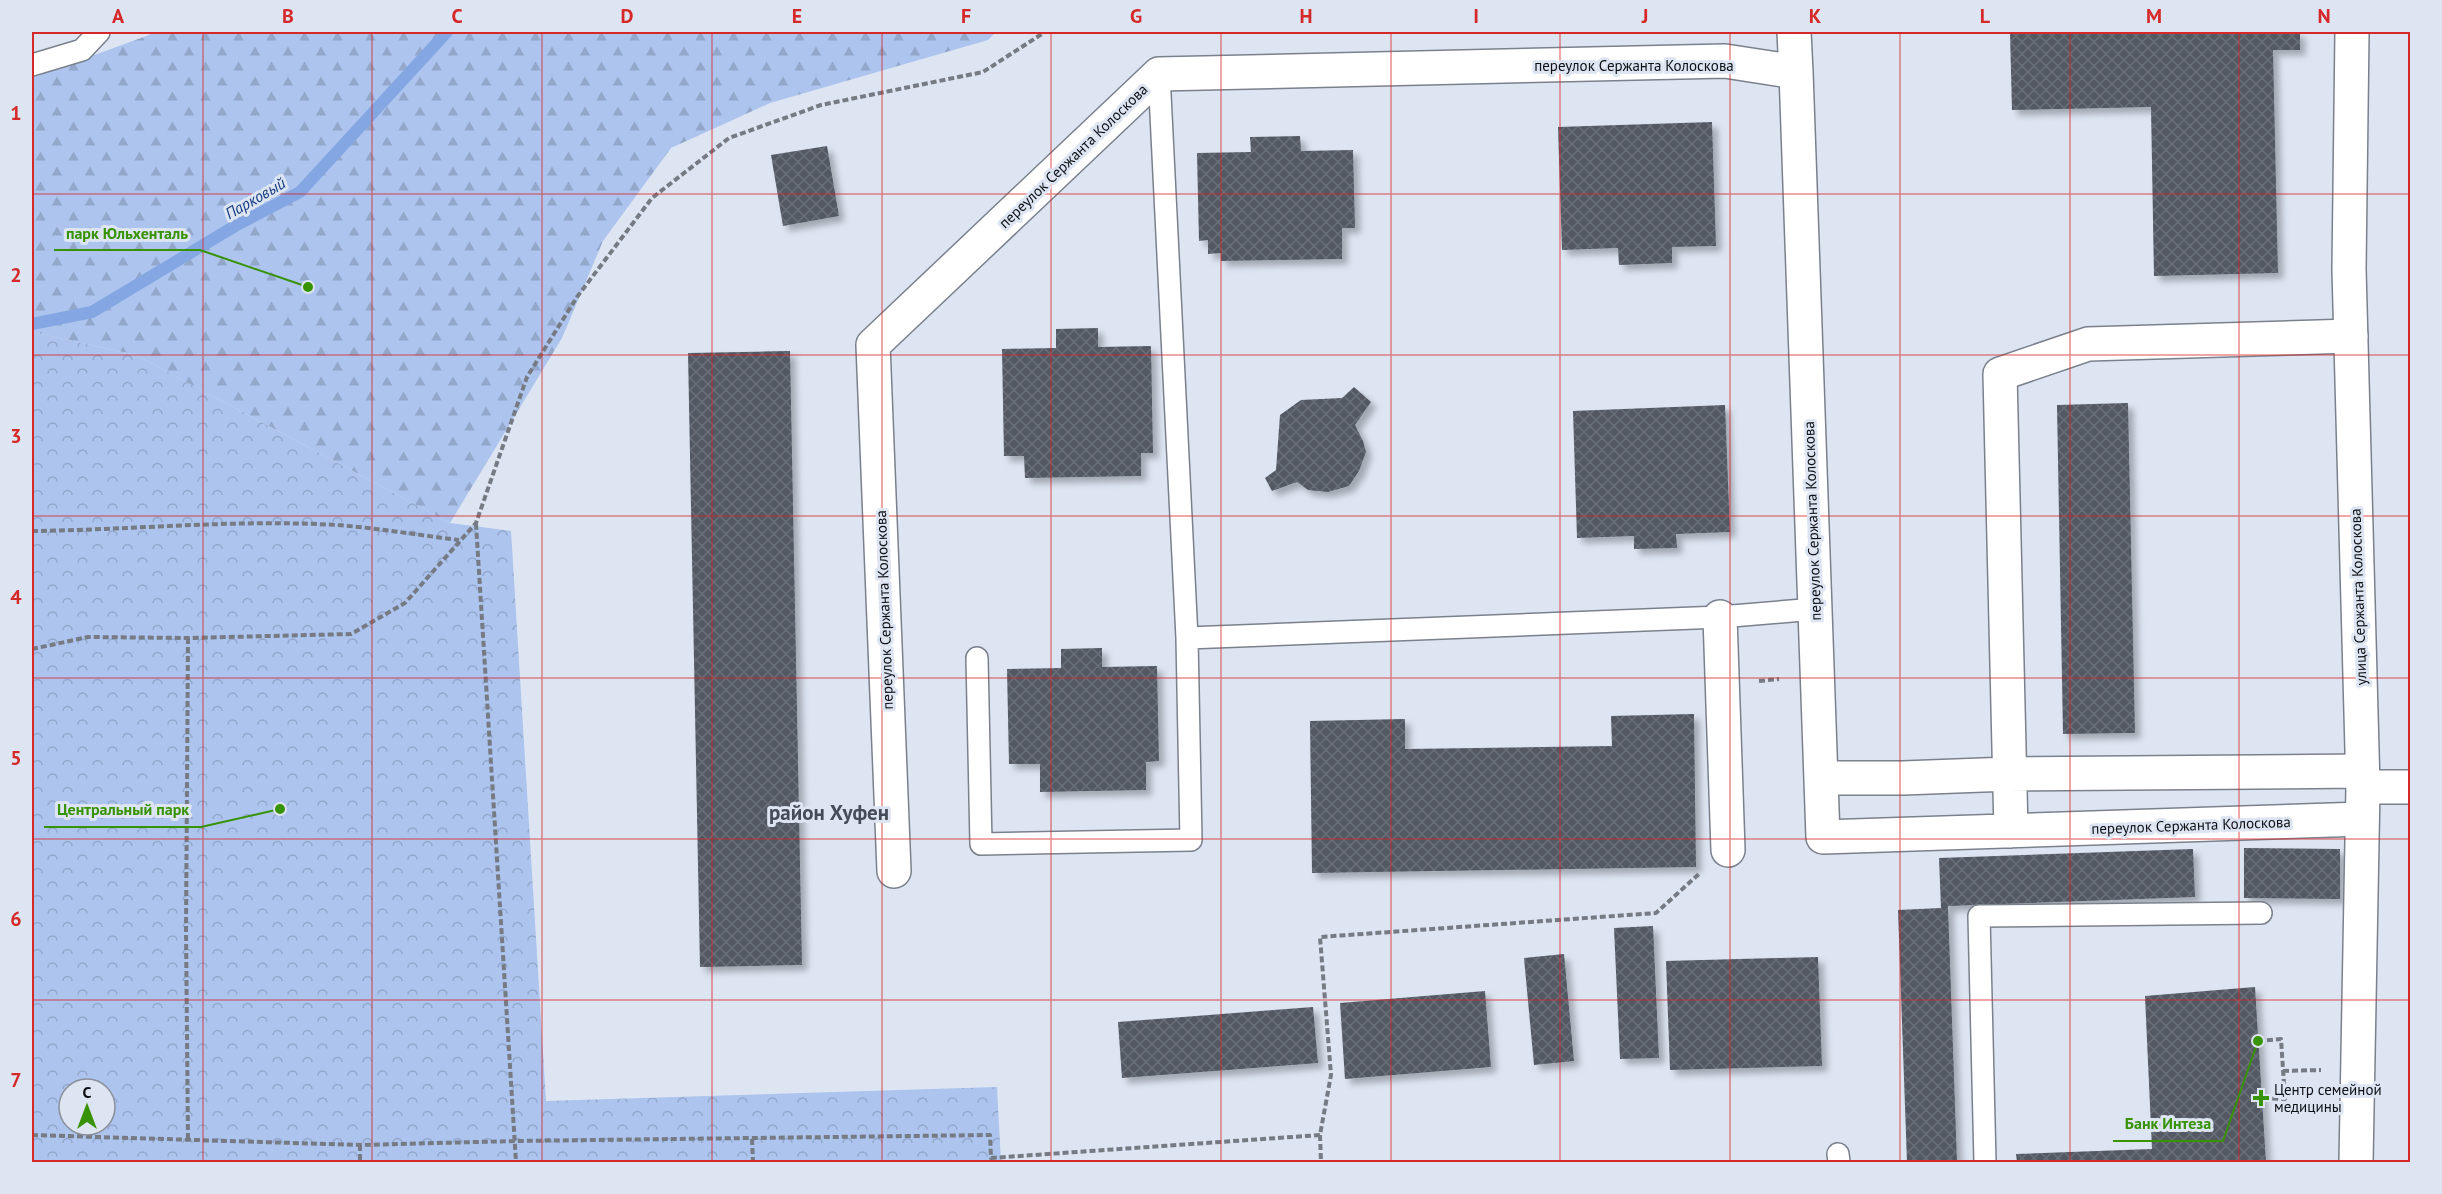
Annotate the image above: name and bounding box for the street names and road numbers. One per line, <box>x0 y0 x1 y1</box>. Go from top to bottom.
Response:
street label: переулок Сержанта Колоскова <box>1534 56 1734 75</box>
street label: переулок Сержанта Колоскова <box>995 80 1151 232</box>
street label: переулок Сержанта Колоскова <box>1799 421 1825 621</box>
street label: улица Сержанта Колоскова <box>2345 508 2371 686</box>
street label: переулок Сержанта Колоскова <box>871 510 897 710</box>
street label: переулок Сержанта Колоскова <box>2091 812 2291 838</box>

